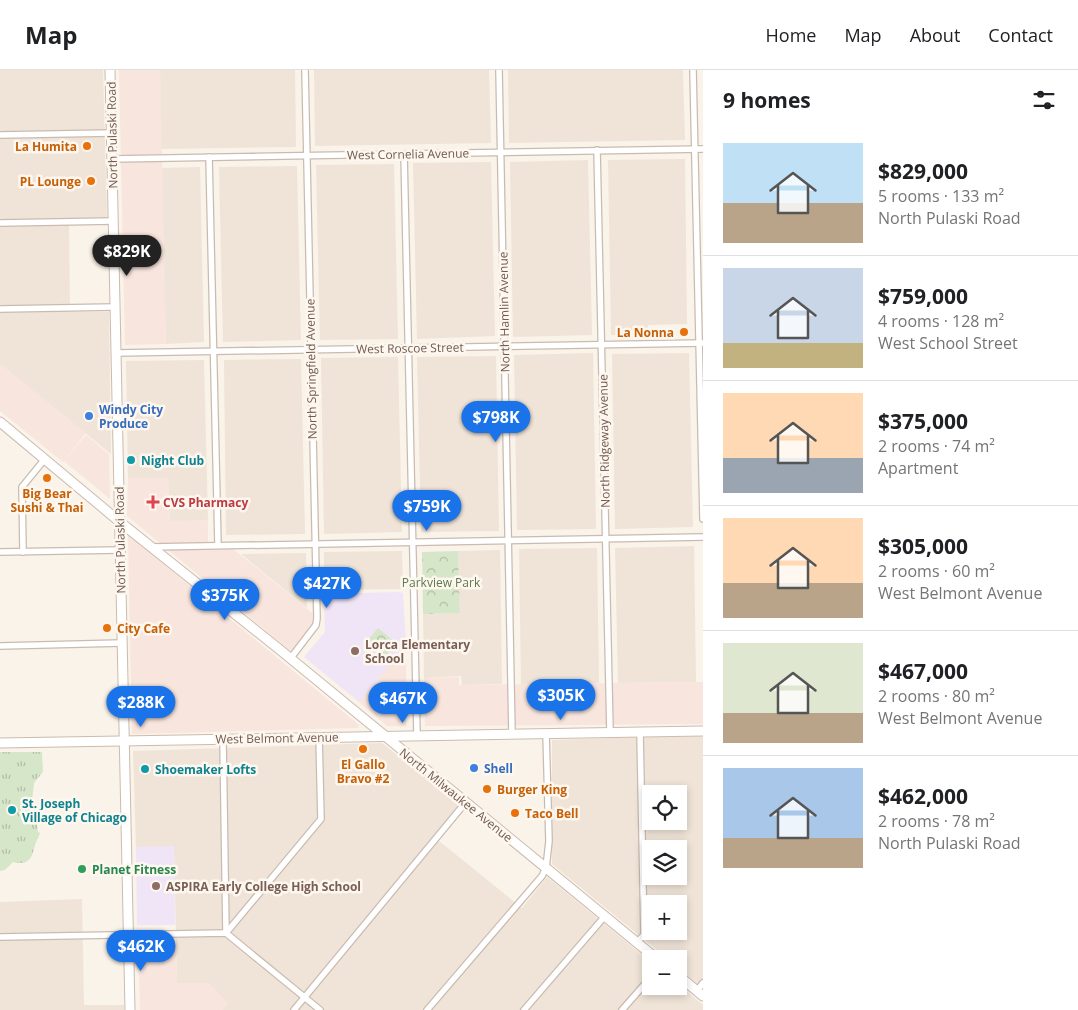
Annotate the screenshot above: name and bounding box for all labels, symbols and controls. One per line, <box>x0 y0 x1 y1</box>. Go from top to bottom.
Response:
text: Map <box>25 18 77 51</box>
text: Home <box>766 23 816 47</box>
text: Map <box>844 23 882 47</box>
text: About <box>910 23 960 47</box>
text: Contact <box>988 23 1053 47</box>
street label: North Pulaski Road <box>103 81 121 189</box>
text: 9 homes <box>723 86 811 114</box>
icon: filters <box>1030 86 1058 114</box>
place label: La Humita <box>15 138 77 155</box>
marker: La Humita <box>81 140 93 152</box>
street label: West Cornelia Avenue <box>347 144 470 164</box>
text: $829,000 <box>878 157 968 185</box>
icon: home <box>763 163 823 223</box>
place label: PL Lounge <box>20 173 81 190</box>
marker: PL Lounge <box>85 175 97 187</box>
text: 5 rooms · 133 m² <box>878 185 1004 207</box>
text: North Pulaski Road <box>878 207 1021 229</box>
pin: $829K <box>92 234 162 277</box>
text: $829K <box>103 240 151 262</box>
street label: North Hamlin Avenue <box>494 251 514 373</box>
text: $759,000 <box>878 282 968 310</box>
icon: home <box>763 288 823 348</box>
street label: North Springfield Avenue <box>301 298 321 439</box>
text: 4 rooms · 128 m² <box>878 310 1004 332</box>
place label: La Nonna <box>617 324 674 341</box>
marker: La Nonna <box>678 326 690 338</box>
text: West School Street <box>878 332 1018 354</box>
street label: West Roscoe Street <box>356 339 464 357</box>
street label: North Ridgeway Avenue <box>594 374 614 508</box>
pin: $798K <box>461 400 531 443</box>
place label: Windy City Produce <box>99 401 163 432</box>
text: $798K <box>472 406 520 428</box>
text: $375,000 <box>878 407 968 435</box>
marker: Windy City Produce <box>83 410 95 422</box>
icon: home <box>763 413 823 473</box>
text: 2 rooms · 74 m² <box>878 435 995 457</box>
place label: Night Club <box>141 452 205 469</box>
marker: Night Club <box>125 454 137 466</box>
text: Apartment <box>878 457 958 479</box>
marker: Big Bear Sushi & Thai <box>41 472 53 484</box>
place label: Big Bear Sushi & Thai <box>11 485 84 516</box>
street label: North Pulaski Road <box>111 486 129 594</box>
pin: $759K <box>392 490 462 532</box>
place label: CVS Pharmacy <box>163 494 248 511</box>
text: $759K <box>403 495 451 517</box>
marker: CVS Pharmacy <box>147 496 159 508</box>
text: $305,000 <box>878 532 968 560</box>
icon: home <box>763 538 823 598</box>
text: 2 rooms · 60 m² <box>878 560 995 582</box>
pin: $427K <box>292 566 362 609</box>
text: $427K <box>303 572 351 594</box>
park label: Parkview Park <box>402 574 481 591</box>
pin: $375K <box>190 578 260 621</box>
text: West Belmont Avenue <box>878 582 1042 604</box>
text: $375K <box>201 584 249 606</box>
place label: City Cafe <box>117 620 170 637</box>
marker: City Cafe <box>101 622 113 634</box>
place label: Lorca Elementary School <box>365 636 470 667</box>
marker: Lorca Elementary School <box>349 645 361 657</box>
text: $467,000 <box>878 657 968 685</box>
icon: home <box>763 663 823 723</box>
pin: $305K <box>526 678 596 721</box>
pin: $467K <box>368 682 438 724</box>
text: $305K <box>537 684 585 706</box>
text: 2 rooms · 80 m² <box>878 685 995 707</box>
pin: $288K <box>106 686 176 728</box>
text: $467K <box>379 687 427 709</box>
text: $288K <box>117 691 165 713</box>
text: West Belmont Avenue <box>878 707 1042 729</box>
street label: West Belmont Avenue <box>215 728 339 748</box>
marker: El Gallo Bravo #2 <box>357 743 369 755</box>
street label: North Milwaukee Avenue <box>396 744 516 846</box>
place label: El Gallo Bravo #2 <box>337 756 390 787</box>
place label: Shell <box>484 760 513 777</box>
place label: Shoemaker Lofts <box>155 761 256 778</box>
marker: Shell <box>468 762 480 774</box>
marker: Shoemaker Lofts <box>139 763 151 775</box>
place label: Burger King <box>497 781 567 798</box>
text: $462,000 <box>878 782 968 810</box>
marker: Burger King <box>481 783 493 795</box>
map controls <box>642 785 687 995</box>
button: locate <box>642 785 687 830</box>
icon: home <box>763 788 823 848</box>
place label: St. Joseph Village of Chicago <box>22 795 127 826</box>
marker: St. Joseph Village of Chicago <box>6 804 18 816</box>
place label: Taco Bell <box>525 805 578 822</box>
marker: Taco Bell <box>509 807 521 819</box>
text: 2 rooms · 78 m² <box>878 810 995 832</box>
text: North Pulaski Road <box>878 832 1021 854</box>
button: layers <box>642 840 687 885</box>
place label: Planet Fitness <box>92 861 176 878</box>
marker: Planet Fitness <box>76 863 88 875</box>
place label: ASPIRA Early College High School <box>166 878 361 895</box>
marker: ASPIRA Early College High School <box>150 880 162 892</box>
button: + <box>642 895 687 940</box>
pin: $462K <box>106 930 176 972</box>
text: $462K <box>117 935 165 957</box>
button: − <box>642 950 687 995</box>

